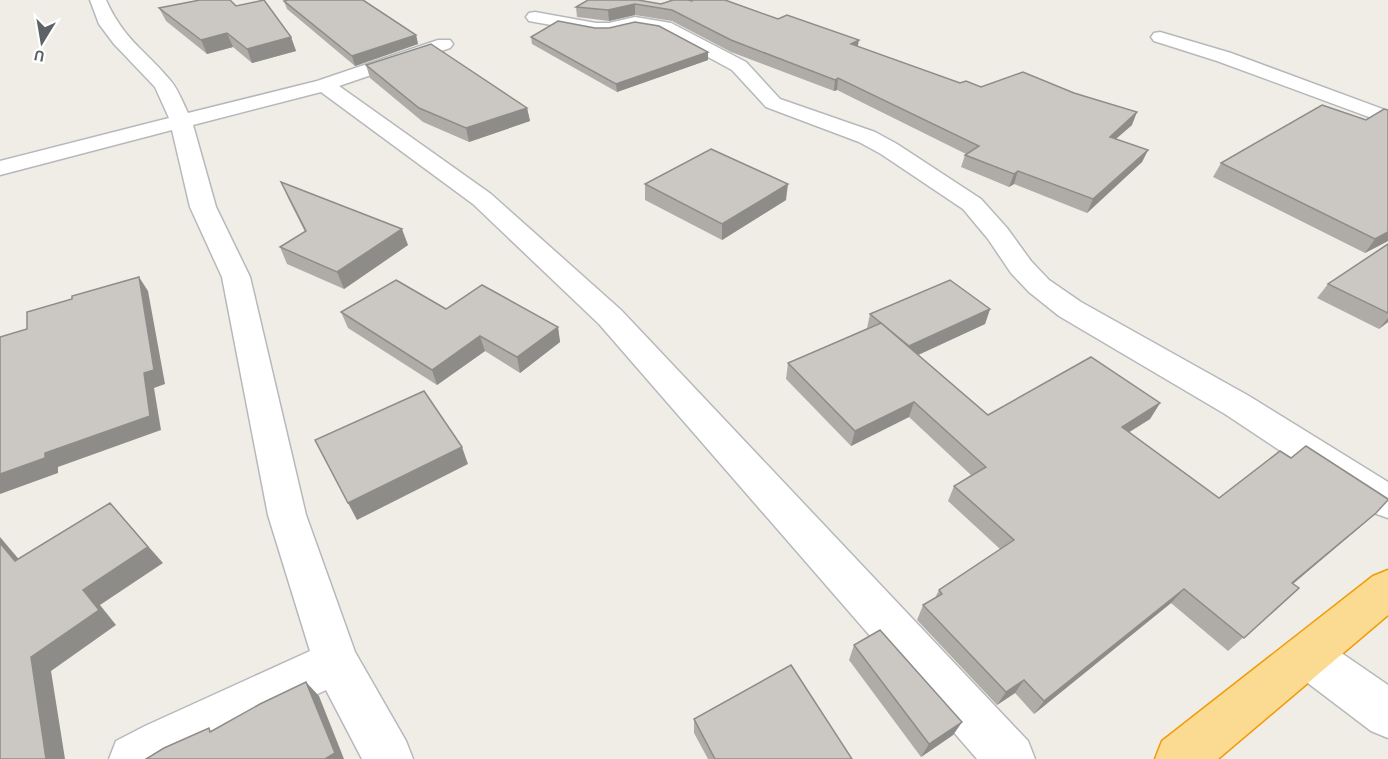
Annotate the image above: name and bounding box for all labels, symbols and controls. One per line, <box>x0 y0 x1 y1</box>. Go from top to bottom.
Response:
north arrow <box>12 12 72 72</box>
text: U <box>33 47 46 65</box>

